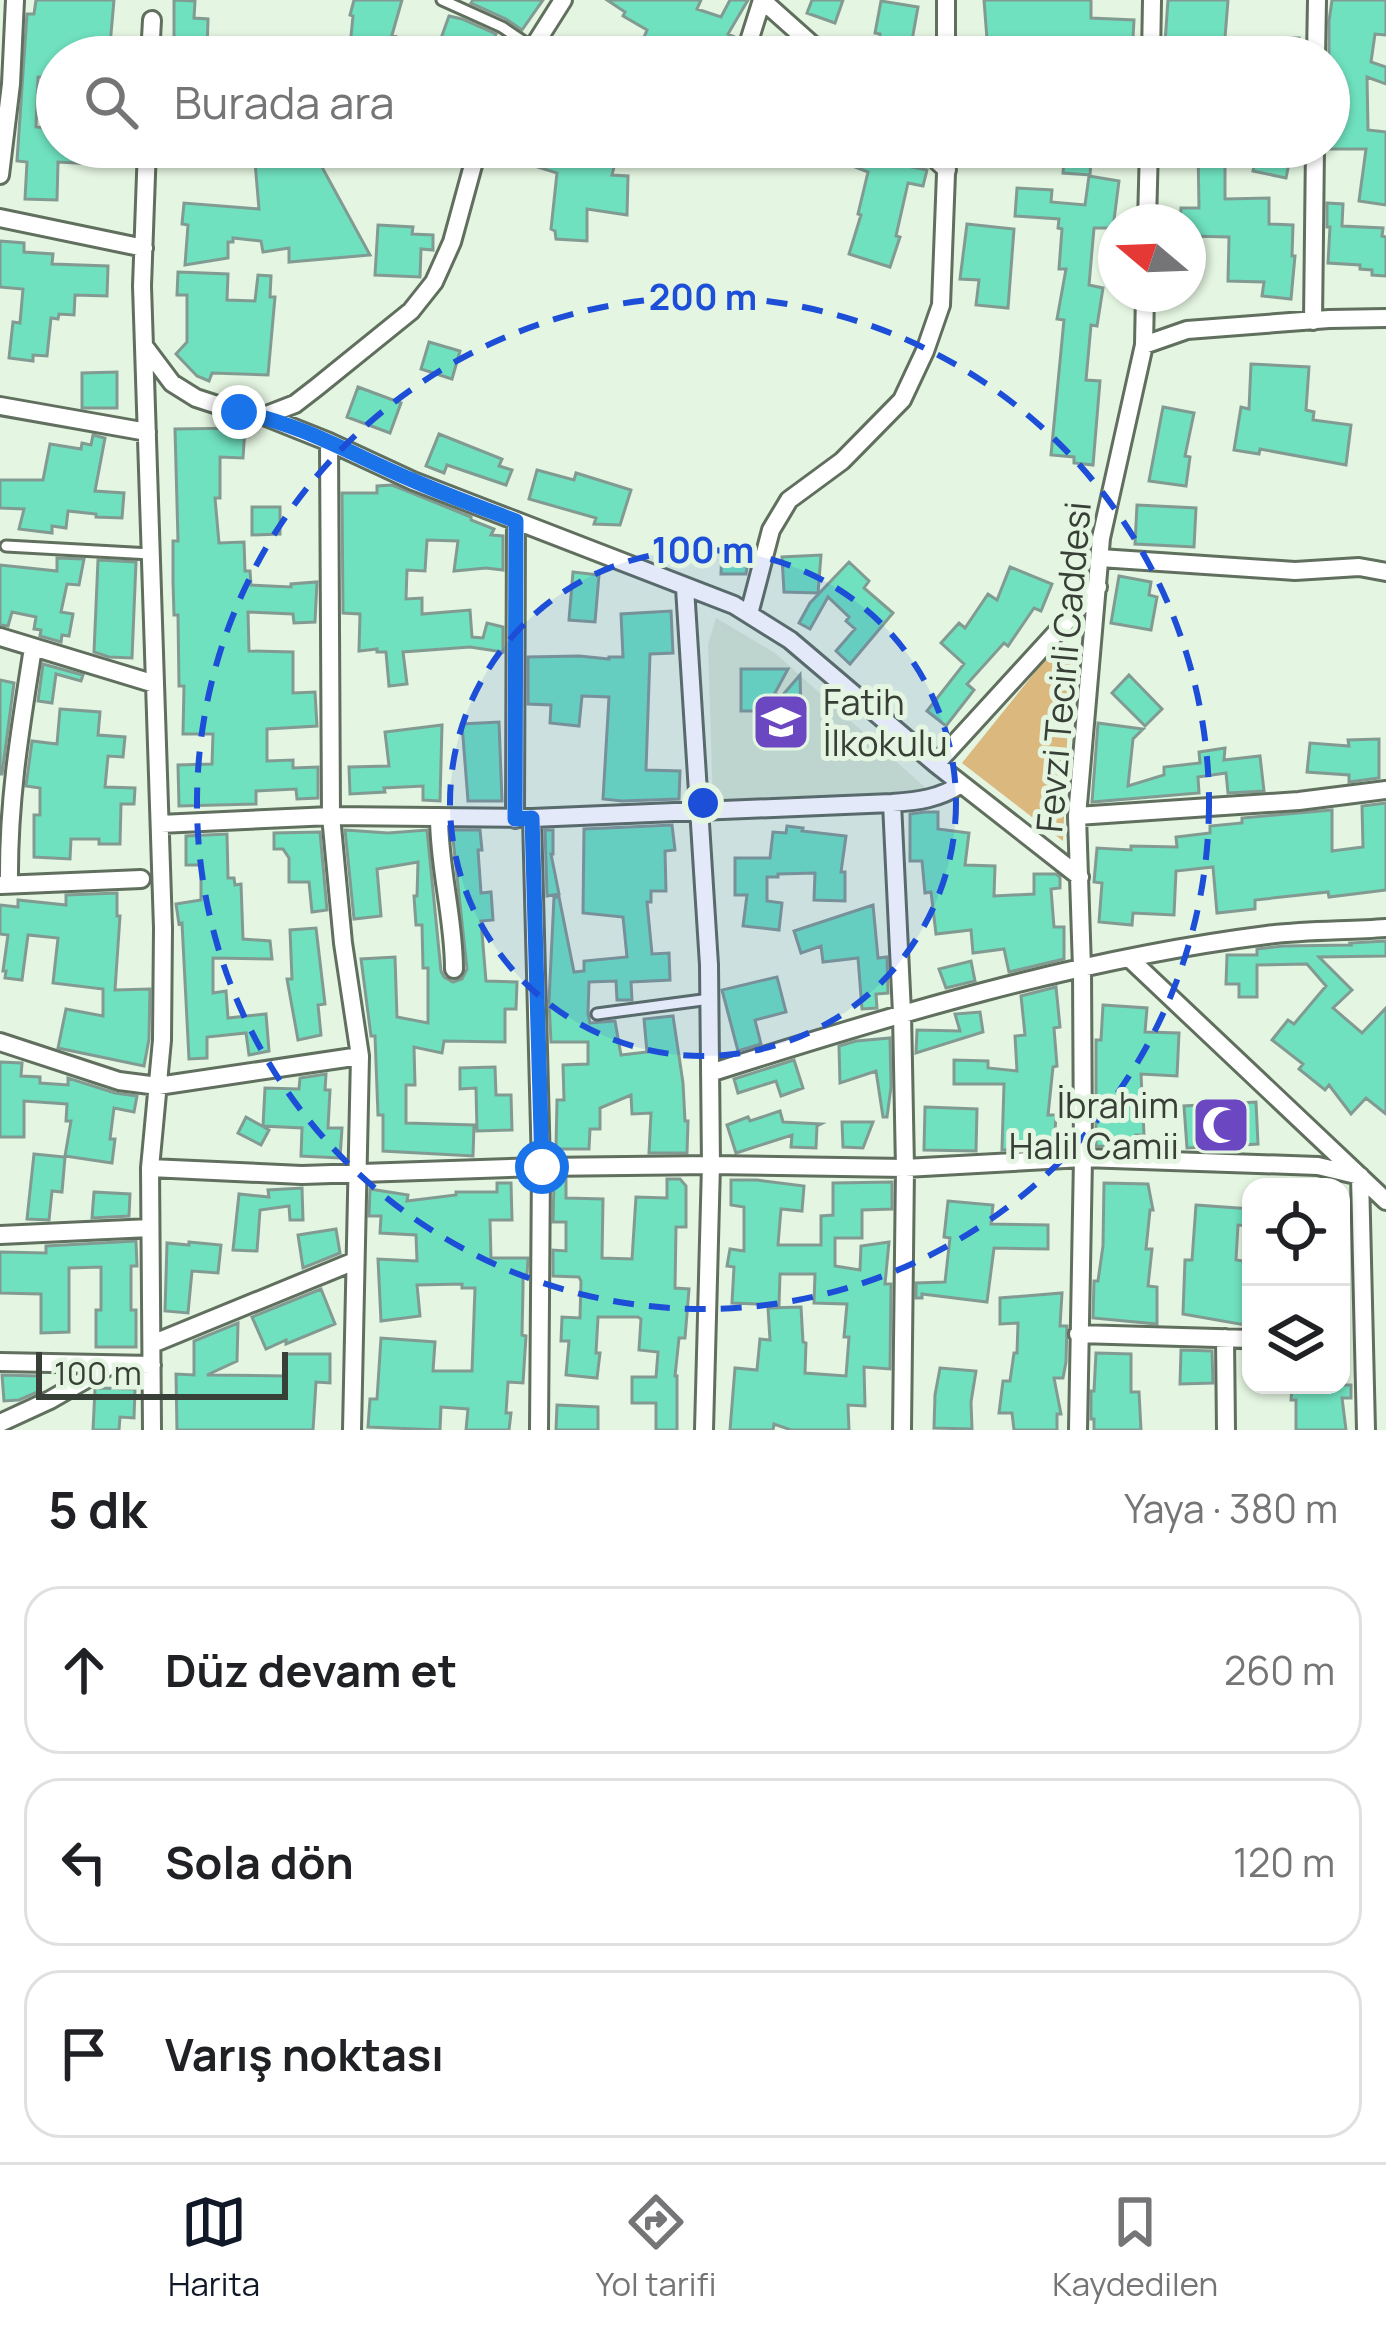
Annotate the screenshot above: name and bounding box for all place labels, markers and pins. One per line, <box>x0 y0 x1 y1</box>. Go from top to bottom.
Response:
place label: Fatih İlkokulu <box>823 677 948 767</box>
school or university icon: Fatih İlkokulu <box>750 691 812 753</box>
centre of rings <box>682 782 724 824</box>
place label: İbrahim Halil Camii <box>1009 1080 1179 1170</box>
mosque icon: İbrahim Halil Camii <box>1190 1094 1252 1156</box>

